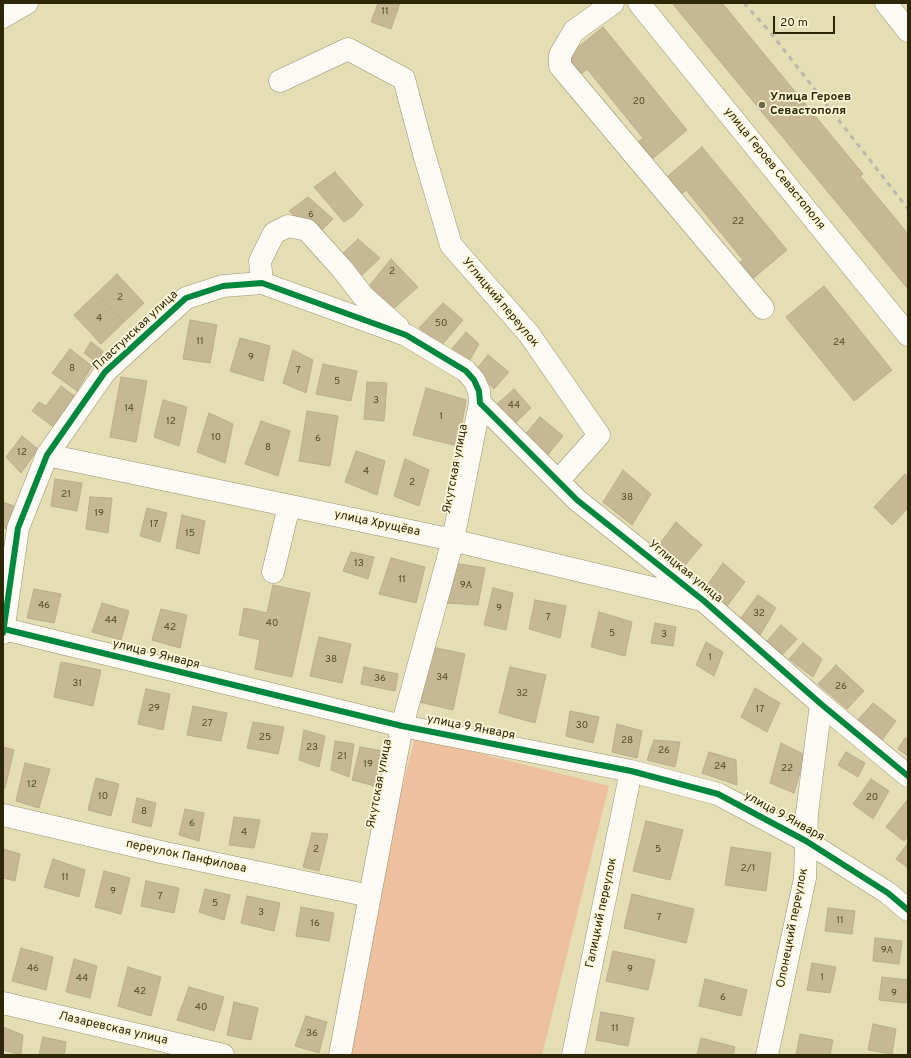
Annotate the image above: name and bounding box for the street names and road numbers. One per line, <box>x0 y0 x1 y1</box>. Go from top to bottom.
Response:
street label: улица Героев Севастополя <box>720 105 828 233</box>
street label: Углицкий переулок <box>458 255 542 351</box>
street label: Пластунская улица <box>91 288 181 374</box>
street label: Якутская улица <box>440 423 472 515</box>
street label: улица Хрущёва <box>333 508 421 540</box>
street label: Углицкая улица <box>645 538 725 606</box>
street label: улица 9 Января <box>111 637 201 673</box>
street label: улица 9 Января <box>426 712 516 744</box>
street label: Якутская улица <box>364 738 396 830</box>
street label: улица 9 Января <box>741 789 827 845</box>
street label: переулок Панфилова <box>124 837 248 877</box>
street label: Галицкий переулок <box>583 856 621 970</box>
street label: Олонецкий переулок <box>774 867 812 989</box>
street label: Лазаревская улица <box>57 1009 169 1049</box>

